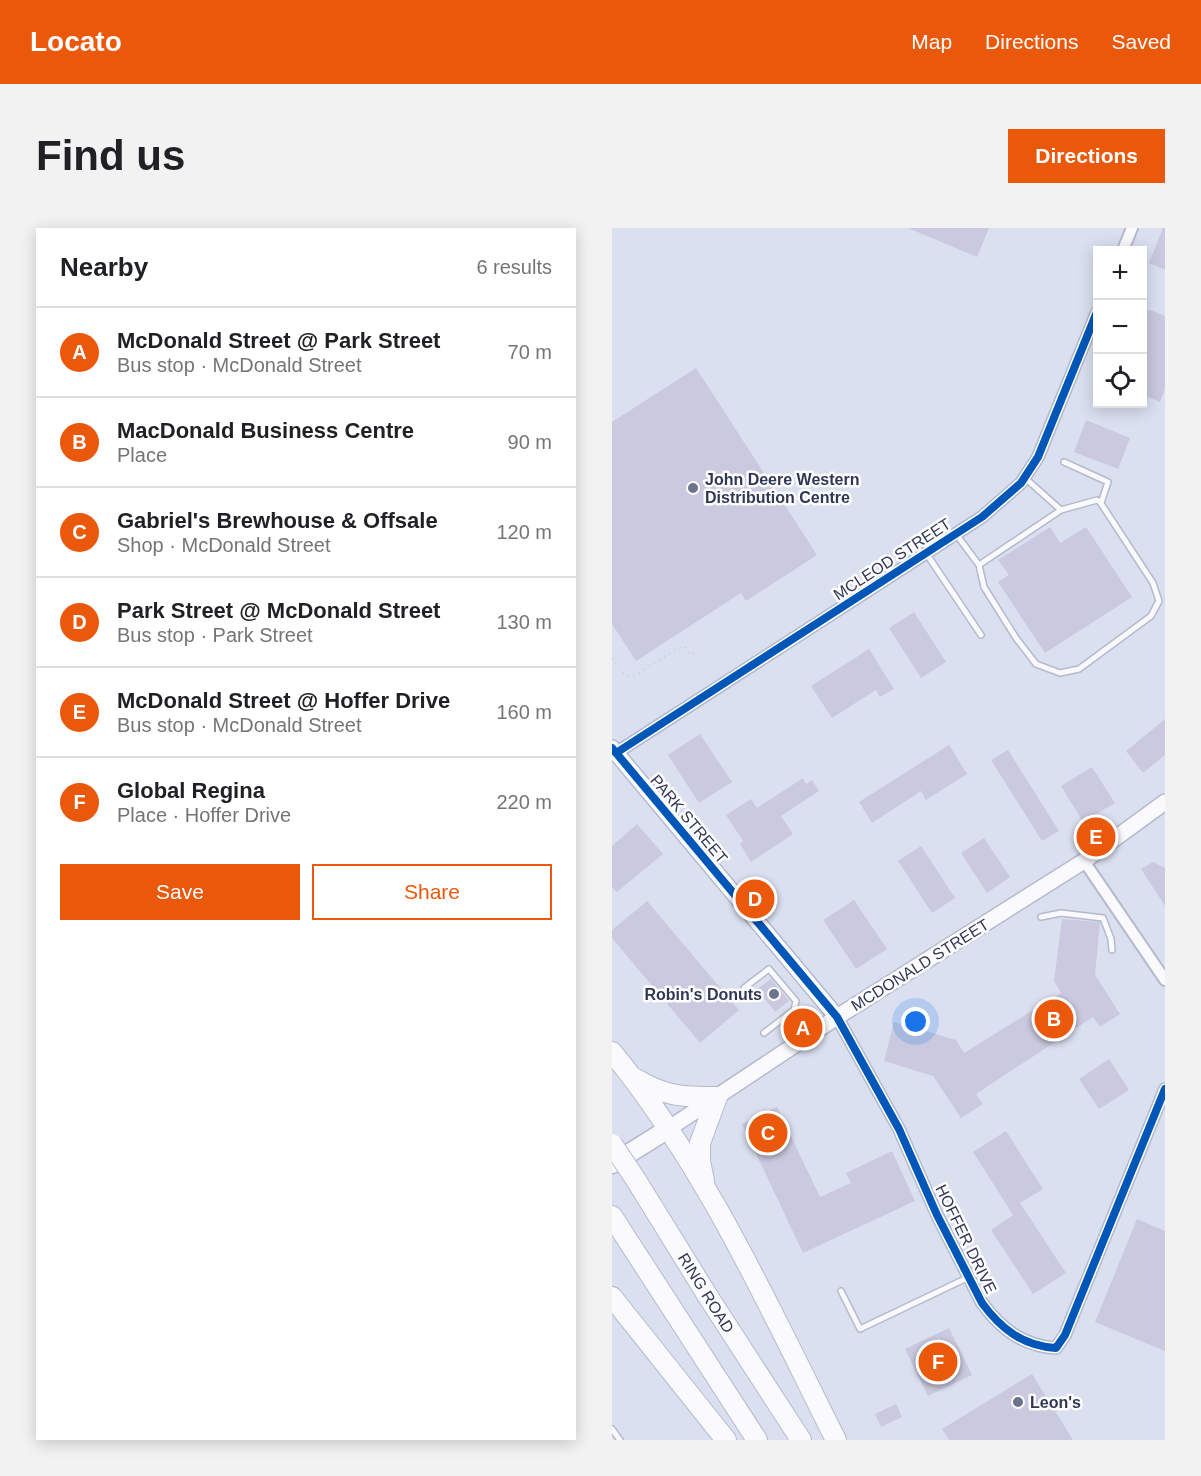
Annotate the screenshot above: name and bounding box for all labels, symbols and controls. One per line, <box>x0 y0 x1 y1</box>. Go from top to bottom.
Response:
text: Locato <box>30 26 122 57</box>
text: Map <box>911 30 952 53</box>
text: Directions <box>985 30 1078 53</box>
text: Saved <box>1111 30 1171 53</box>
button: Directions <box>1008 129 1165 183</box>
text: Find us <box>36 132 185 179</box>
map controls <box>1093 246 1147 408</box>
button: + <box>1093 246 1147 300</box>
text: Nearby <box>60 252 148 282</box>
text: 6 results <box>476 256 552 278</box>
button: − <box>1093 300 1147 354</box>
text: McDonald Street @ Park Street <box>117 328 440 353</box>
text: A <box>72 341 87 363</box>
text: 70 m <box>508 341 552 363</box>
text: Bus stop · McDonald Street <box>117 354 362 376</box>
button: locate <box>1093 354 1147 408</box>
text: MacDonald Business Centre <box>117 418 414 443</box>
text: B <box>72 431 87 453</box>
text: 90 m <box>508 431 552 453</box>
text: Place <box>117 444 167 466</box>
place label: John Deere Western Distribution Centre <box>705 471 859 506</box>
marker: John Deere Western Distribution Centre <box>686 481 700 495</box>
text: Gabriel's Brewhouse & Offsale <box>117 508 438 533</box>
street label: MCLEOD STREET <box>830 515 954 603</box>
text: C <box>72 521 87 543</box>
text: 120 m <box>496 521 552 543</box>
text: Shop · McDonald Street <box>117 534 330 556</box>
text: Park Street @ McDonald Street <box>117 598 440 623</box>
text: D <box>72 611 87 633</box>
text: 130 m <box>496 611 552 633</box>
text: Bus stop · Park Street <box>117 624 313 646</box>
text: McDonald Street @ Hoffer Drive <box>117 688 450 713</box>
text: E <box>73 701 86 723</box>
text: 160 m <box>496 701 552 723</box>
text: Bus stop · McDonald Street <box>117 714 362 736</box>
street label: PARK STREET <box>647 771 731 867</box>
text: Global Regina <box>117 778 265 803</box>
text: F <box>73 791 86 813</box>
text: 220 m <box>496 791 552 813</box>
text: Place · Hoffer Drive <box>117 804 291 826</box>
pin: E <box>1076 814 1116 860</box>
button: Save <box>60 864 300 920</box>
button: Share <box>312 864 552 920</box>
pin: D <box>736 876 774 922</box>
street label: MCDONALD STREET <box>848 916 992 1014</box>
place label: Robin's Donuts <box>644 986 762 1003</box>
marker: Robin's Donuts <box>767 987 781 1001</box>
pin: B <box>1034 996 1074 1042</box>
pin: A <box>784 1006 822 1050</box>
your location <box>901 1007 930 1036</box>
pin: C <box>748 1110 788 1156</box>
street label: HOFFER DRIVE <box>932 1182 1000 1296</box>
street label: RING ROAD <box>675 1250 737 1336</box>
pin: F <box>918 1340 958 1384</box>
place label: Leon's <box>1030 1394 1081 1411</box>
marker: Leon's <box>1011 1395 1025 1409</box>

